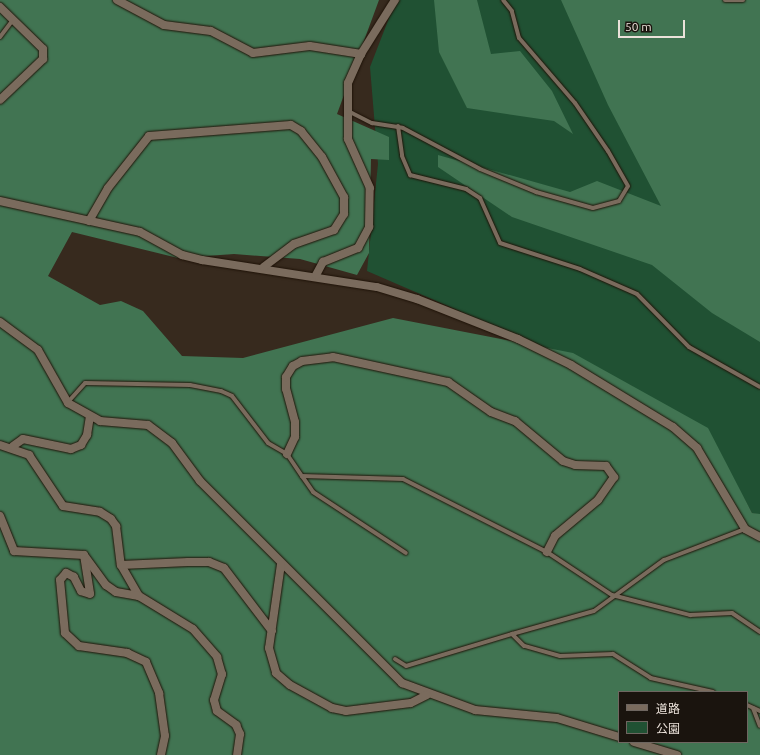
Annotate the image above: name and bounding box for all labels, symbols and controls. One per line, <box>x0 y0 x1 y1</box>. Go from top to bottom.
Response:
scale bar <box>620 12 687 38</box>
text: 50 m <box>625 20 652 33</box>
legend <box>618 691 748 743</box>
text: 道路 <box>656 702 680 715</box>
text: 公園 <box>656 722 680 735</box>

